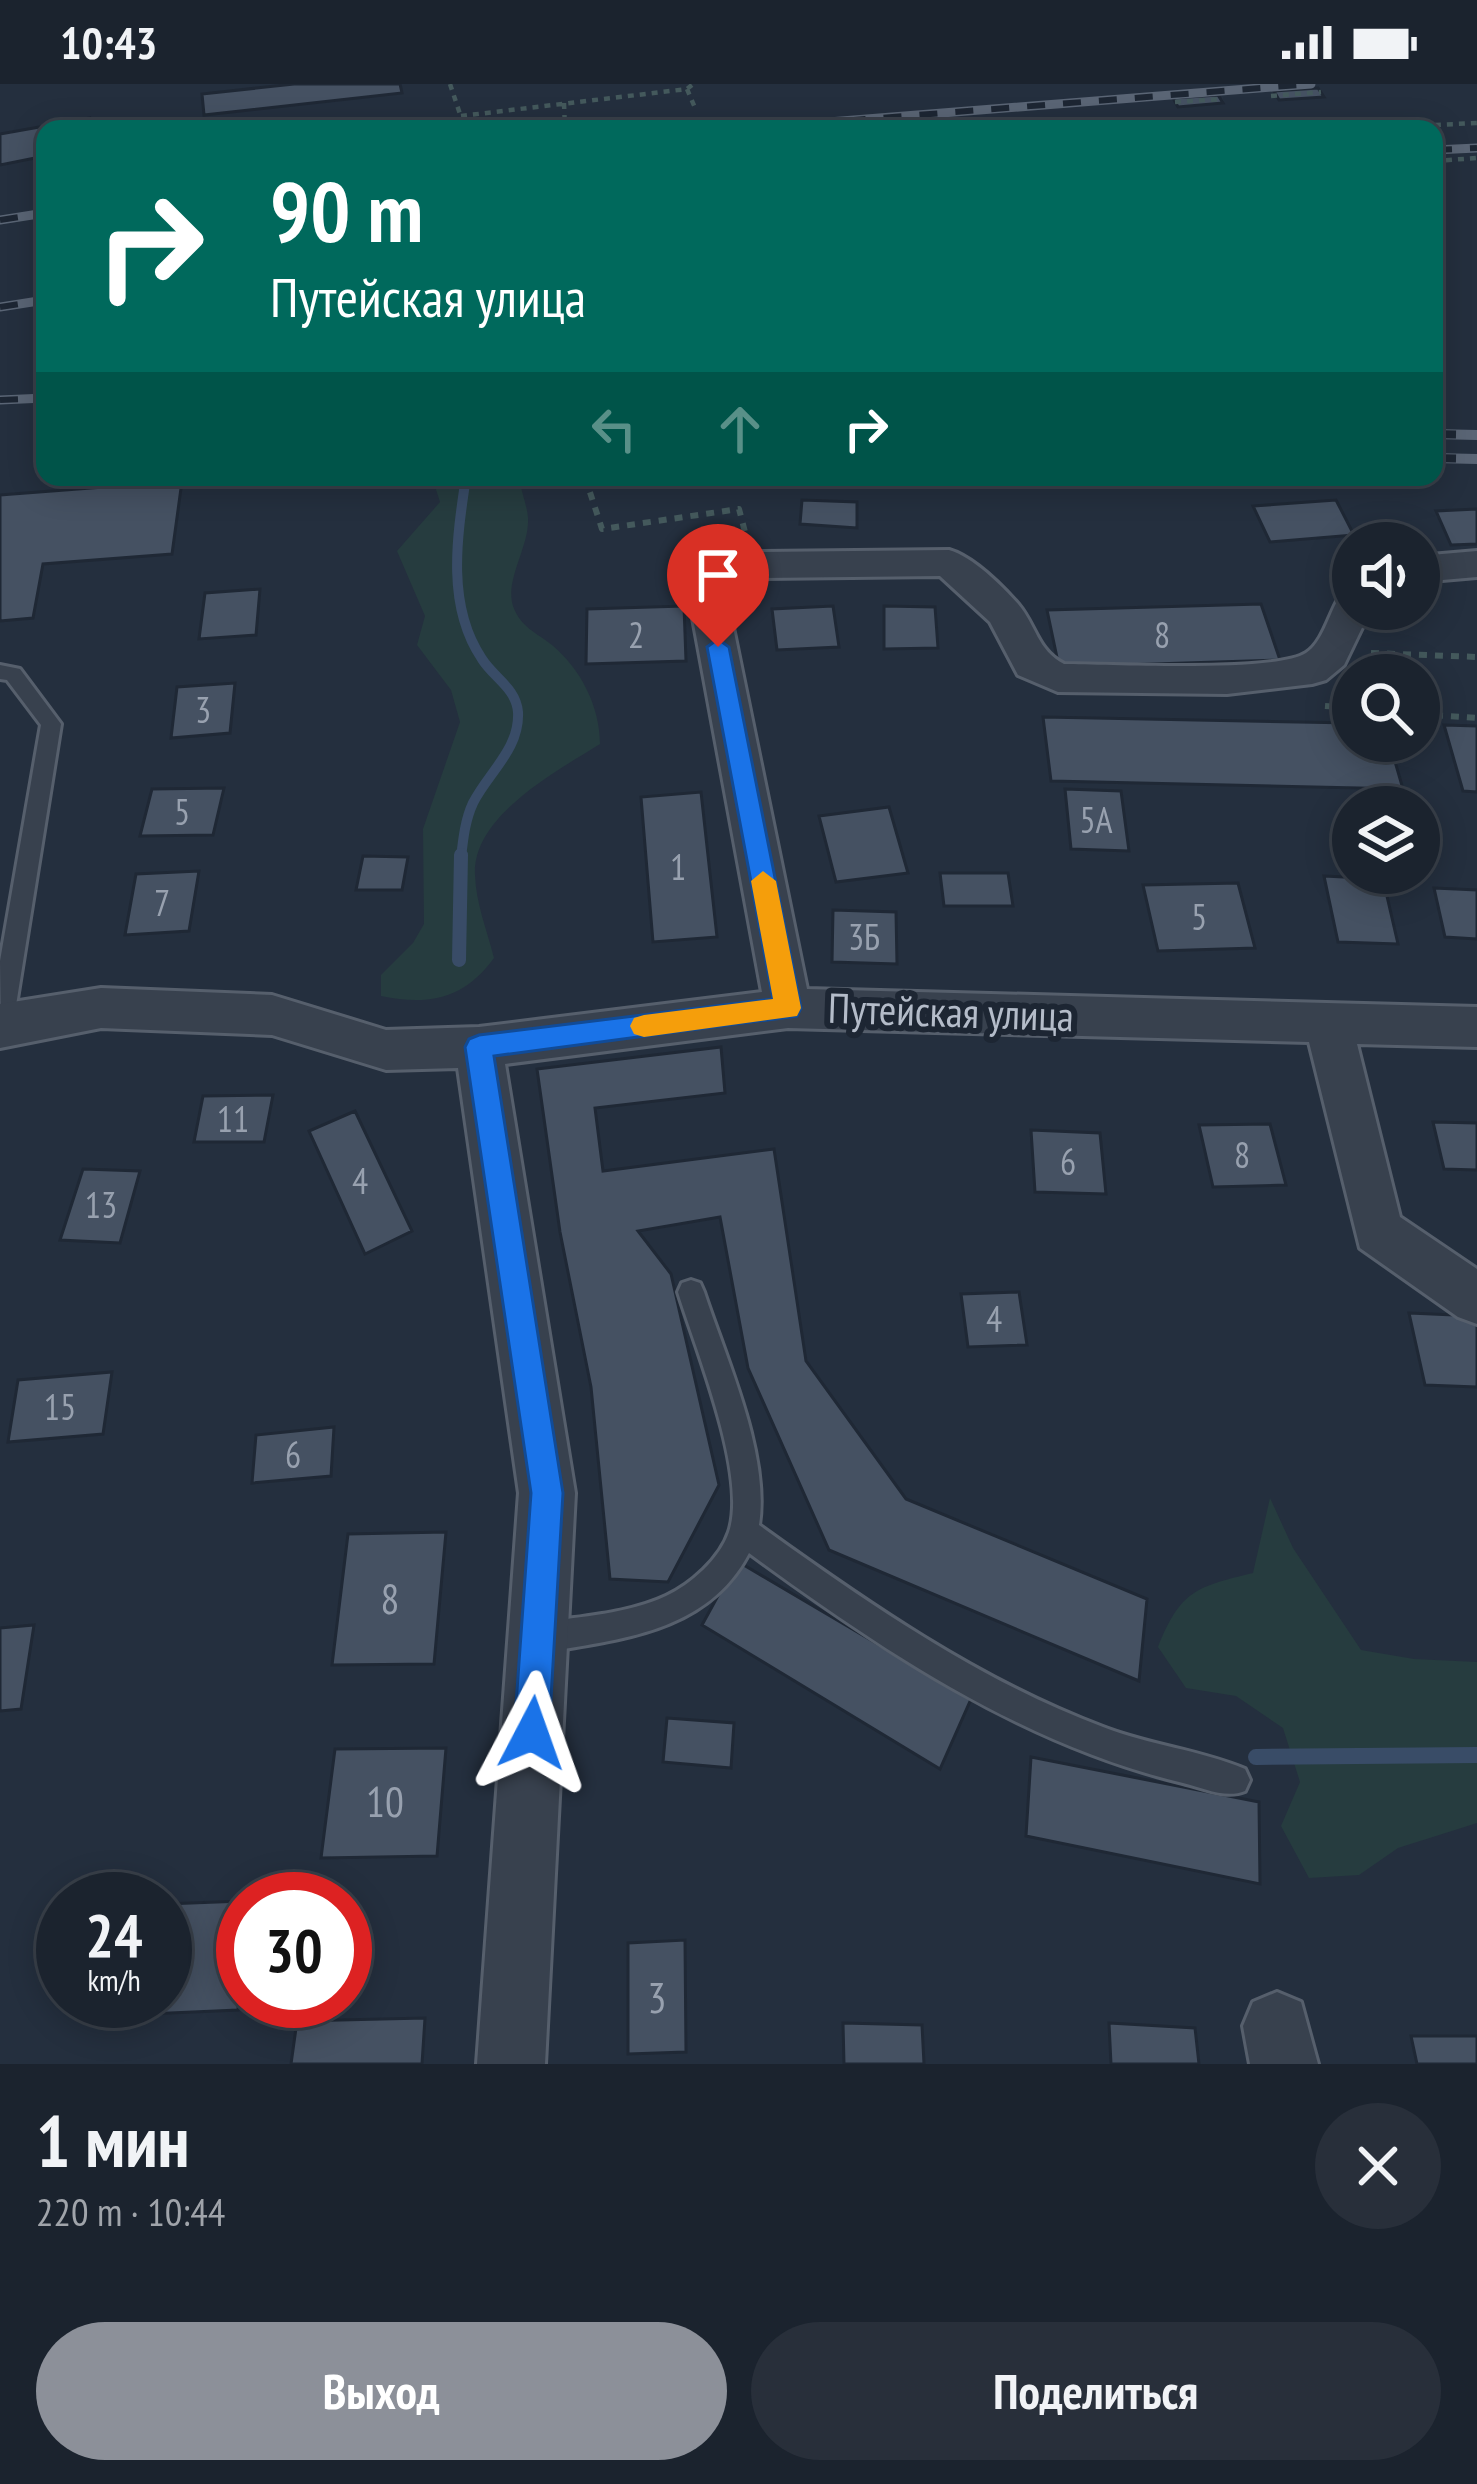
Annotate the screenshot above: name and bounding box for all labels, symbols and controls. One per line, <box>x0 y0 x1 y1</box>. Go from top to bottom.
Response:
text: 10:43 <box>60 13 157 71</box>
text: 90 m <box>270 156 423 265</box>
icon: right <box>72 168 228 324</box>
text: Путейская улица <box>270 262 586 332</box>
icon: left <box>581 396 647 462</box>
icon: ahead <box>707 396 773 462</box>
icon: right <box>833 396 899 462</box>
map controls <box>1332 522 1440 894</box>
button: sound <box>1332 522 1440 630</box>
pin <box>667 524 769 647</box>
icon: arrive <box>685 542 751 608</box>
house number: 2 <box>628 611 644 658</box>
house number: 8 <box>1154 611 1170 658</box>
button: search <box>1332 654 1440 762</box>
house number: 3 <box>195 686 211 733</box>
button: layers <box>1332 786 1440 894</box>
house number: 5 <box>174 788 190 835</box>
house number: 5А <box>1079 796 1113 843</box>
house number: 1 <box>670 843 686 890</box>
house number: 7 <box>154 879 170 926</box>
house number: 5 <box>1191 893 1207 940</box>
house number: 3Б <box>848 913 880 960</box>
street label: Путейская улица <box>827 980 1075 1043</box>
house number: 11 <box>217 1095 249 1142</box>
house number: 8 <box>1234 1131 1250 1178</box>
house number: 6 <box>1060 1138 1076 1185</box>
house number: 4 <box>352 1157 368 1204</box>
house number: 13 <box>85 1181 117 1228</box>
house number: 4 <box>986 1295 1002 1342</box>
house number: 15 <box>44 1383 76 1430</box>
house number: 6 <box>285 1431 301 1478</box>
house number: 8 <box>381 1571 399 1626</box>
position arrow <box>469 1670 595 1796</box>
house number: 10 <box>366 1774 404 1829</box>
speed limit sign: 30 <box>216 1872 372 2028</box>
text: 24 <box>85 1896 143 1974</box>
text: km/h <box>87 1960 141 1999</box>
house number: 3 <box>648 1970 666 2025</box>
text: 1 мин <box>36 2094 190 2187</box>
button: close <box>1315 2103 1441 2229</box>
text: 220 m · 10:44 <box>36 2186 225 2237</box>
button: Выход <box>36 2322 727 2460</box>
button: Поделиться <box>751 2322 1441 2460</box>

